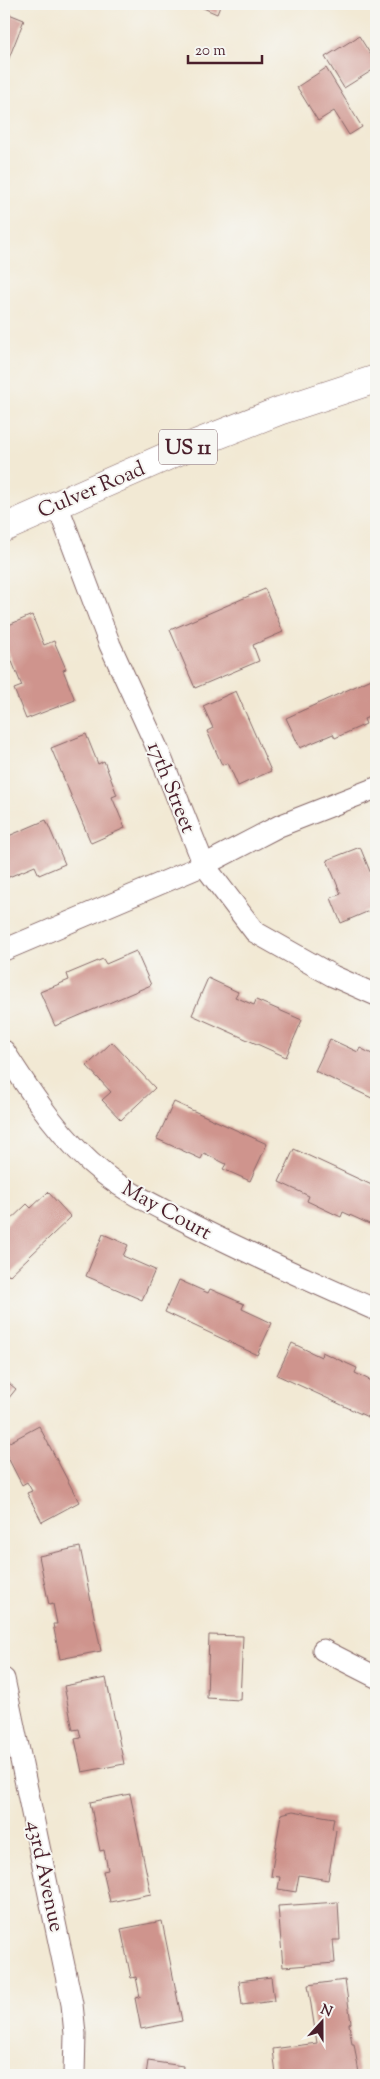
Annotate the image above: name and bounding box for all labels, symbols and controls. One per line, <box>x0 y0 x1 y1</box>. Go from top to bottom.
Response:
scale bar <box>188 32 261 64</box>
text: 20 m <box>195 41 226 62</box>
road number: US 11 <box>159 430 217 464</box>
street label: Culver Road <box>33 455 150 527</box>
street label: 17th Street <box>138 738 202 838</box>
street label: May Court <box>116 1175 216 1249</box>
street label: 43rd Avenue <box>18 1818 70 1935</box>
north arrow <box>298 1996 348 2046</box>
text: N <box>317 2000 335 2023</box>

